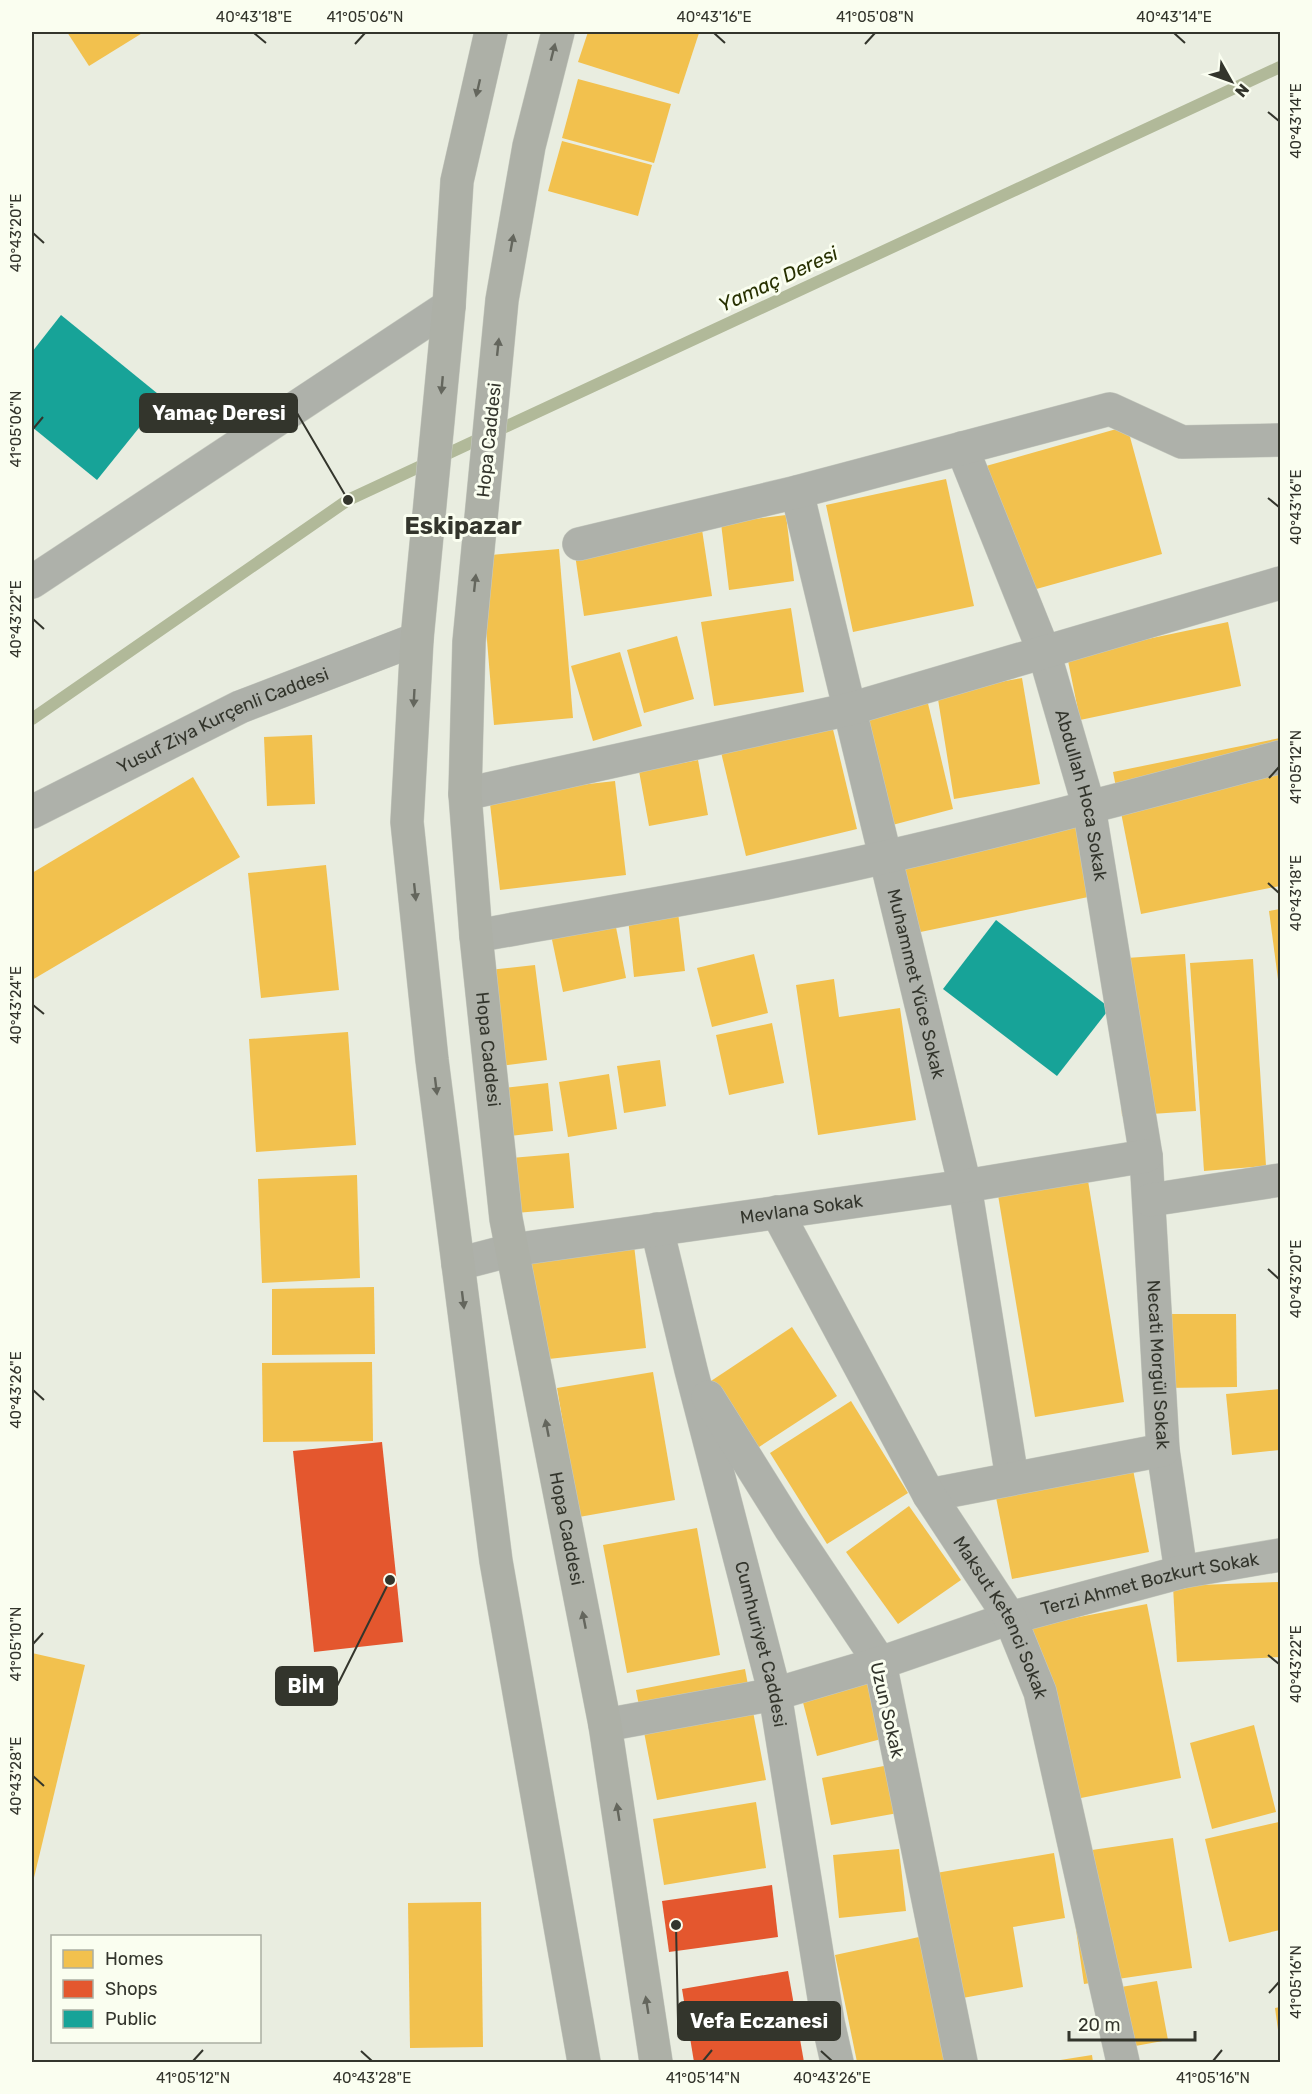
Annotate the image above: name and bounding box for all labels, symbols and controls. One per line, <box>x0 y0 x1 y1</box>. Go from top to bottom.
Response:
text: 40°43'18"E <box>216 8 292 26</box>
text: 41°05'06"N <box>326 8 404 26</box>
text: 40°43'16"E <box>676 8 752 26</box>
text: 41°05'08"N <box>836 8 914 26</box>
text: 40°43'14"E <box>1136 8 1212 26</box>
one-way arrow <box>549 43 559 61</box>
north arrow <box>1201 51 1261 111</box>
one-way arrow <box>473 79 482 98</box>
text: N <box>1231 80 1253 101</box>
text: 40°43'14"E <box>1287 83 1305 159</box>
text: 40°43'20"E <box>7 194 25 272</box>
one-way arrow <box>508 233 517 252</box>
water label: Yamaç Deresi <box>715 240 842 317</box>
one-way arrow <box>493 338 503 357</box>
one-way arrow <box>437 376 447 395</box>
street label: Hopa Caddesi <box>472 382 506 498</box>
text: 41°05'06"N <box>7 390 25 468</box>
callout: Yamaç Deresi <box>140 394 297 432</box>
text: Yamaç Deresi <box>152 401 286 425</box>
text: 40°43'16"E <box>1287 469 1305 545</box>
district label: Eskipazar <box>404 512 522 540</box>
one-way arrow <box>470 574 480 593</box>
text: 40°43'22"E <box>7 580 25 658</box>
street label: Yusuf Ziya Kurçenli Caddesi <box>113 663 332 778</box>
one-way arrow <box>409 688 418 707</box>
street label: Abdullah Hoca Sokak <box>1050 707 1112 883</box>
text: 41°05'12"N <box>1287 730 1305 804</box>
text: 40°43'18"E <box>1287 855 1305 931</box>
one-way arrow <box>410 883 419 902</box>
street label: Muhammet Yüce Sokak <box>882 887 950 1082</box>
text: 40°43'24"E <box>7 966 25 1044</box>
street label: Hopa Caddesi <box>471 991 505 1108</box>
one-way arrow <box>431 1077 440 1096</box>
street label: Mevlana Sokak <box>739 1189 865 1229</box>
text: 40°43'20"E <box>1287 1240 1305 1318</box>
street label: Necati Morgül Sokak <box>1142 1279 1174 1451</box>
one-way arrow <box>458 1291 467 1310</box>
text: 40°43'26"E <box>7 1351 25 1429</box>
one-way arrow <box>542 1419 551 1438</box>
street label: Hopa Caddesi <box>545 1470 588 1587</box>
street label: Maksut Ketenci Sokak <box>948 1532 1052 1702</box>
street label: Terzi Ahmet Bozkurt Sokak <box>1038 1548 1261 1620</box>
street label: Cumhuriyet Caddesi <box>730 1559 791 1729</box>
text: 41°05'10"N <box>7 1607 25 1681</box>
one-way arrow <box>579 1610 588 1629</box>
text: 40°43'22"E <box>1287 1625 1305 1703</box>
street label: Uzun Sokak <box>865 1660 909 1761</box>
callout: BİM <box>276 1667 337 1705</box>
text: BİM <box>287 1674 325 1698</box>
text: 40°43'28"E <box>7 1737 25 1815</box>
one-way arrow <box>613 1802 622 1821</box>
legend <box>51 1935 261 2043</box>
text: 41°05'16"N <box>1287 1945 1305 2019</box>
text: Homes <box>105 1948 163 1970</box>
text: Shops <box>105 1978 157 2000</box>
one-way arrow <box>642 1995 651 2014</box>
callout: Vefa Eczanesi <box>678 2002 840 2040</box>
scale bar <box>1069 2004 1195 2042</box>
text: Public <box>105 2008 157 2030</box>
text: Vefa Eczanesi <box>690 2009 828 2033</box>
text: 20 m <box>1078 2014 1120 2036</box>
text: 41°05'12"N <box>156 2069 230 2087</box>
text: 40°43'28"E <box>333 2069 411 2087</box>
text: 41°05'14"N <box>666 2069 740 2087</box>
text: 40°43'26"E <box>793 2069 871 2087</box>
text: 41°05'16"N <box>1176 2069 1250 2087</box>

